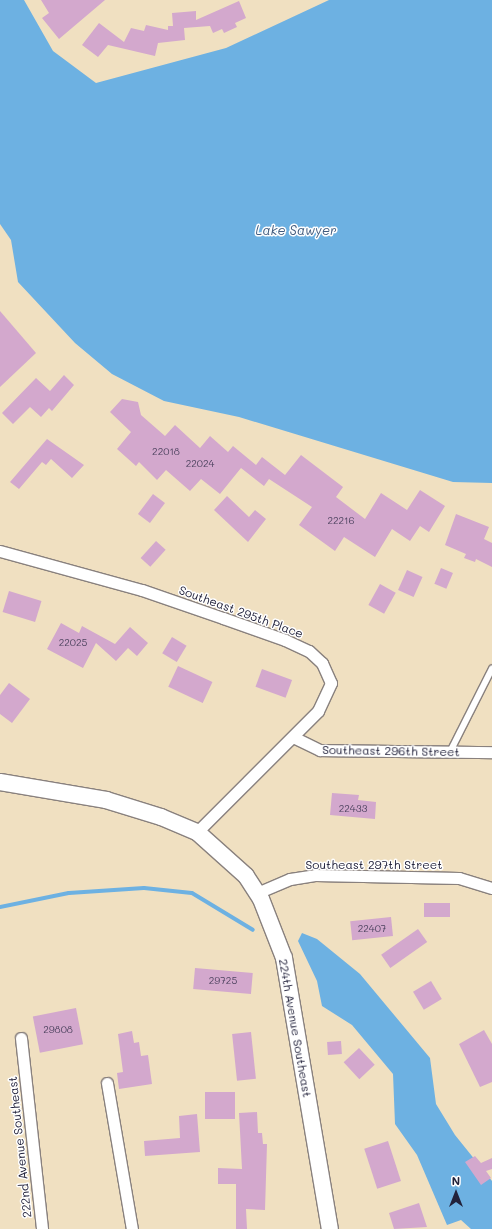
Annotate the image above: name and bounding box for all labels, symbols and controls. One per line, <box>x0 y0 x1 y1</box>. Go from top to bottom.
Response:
water label: Lake Sawyer <box>256 222 336 238</box>
house number: 22018 <box>152 446 180 458</box>
house number: 22024 <box>186 458 214 470</box>
house number: 22216 <box>327 515 355 527</box>
street label: Southeast 295th Place <box>177 583 305 641</box>
house number: 22025 <box>59 637 87 649</box>
street label: Southeast 296th Street <box>322 743 460 759</box>
house number: 22433 <box>339 803 367 815</box>
street label: Southeast 297th Street <box>306 858 442 872</box>
house number: 22407 <box>358 923 386 935</box>
street label: 224th Avenue Southeast <box>276 958 314 1098</box>
house number: 29725 <box>209 975 237 987</box>
house number: 29808 <box>43 1024 73 1036</box>
street label: 222nd Avenue Southeast <box>5 1076 35 1218</box>
north arrow <box>436 1173 476 1213</box>
text: N <box>452 1173 460 1188</box>

